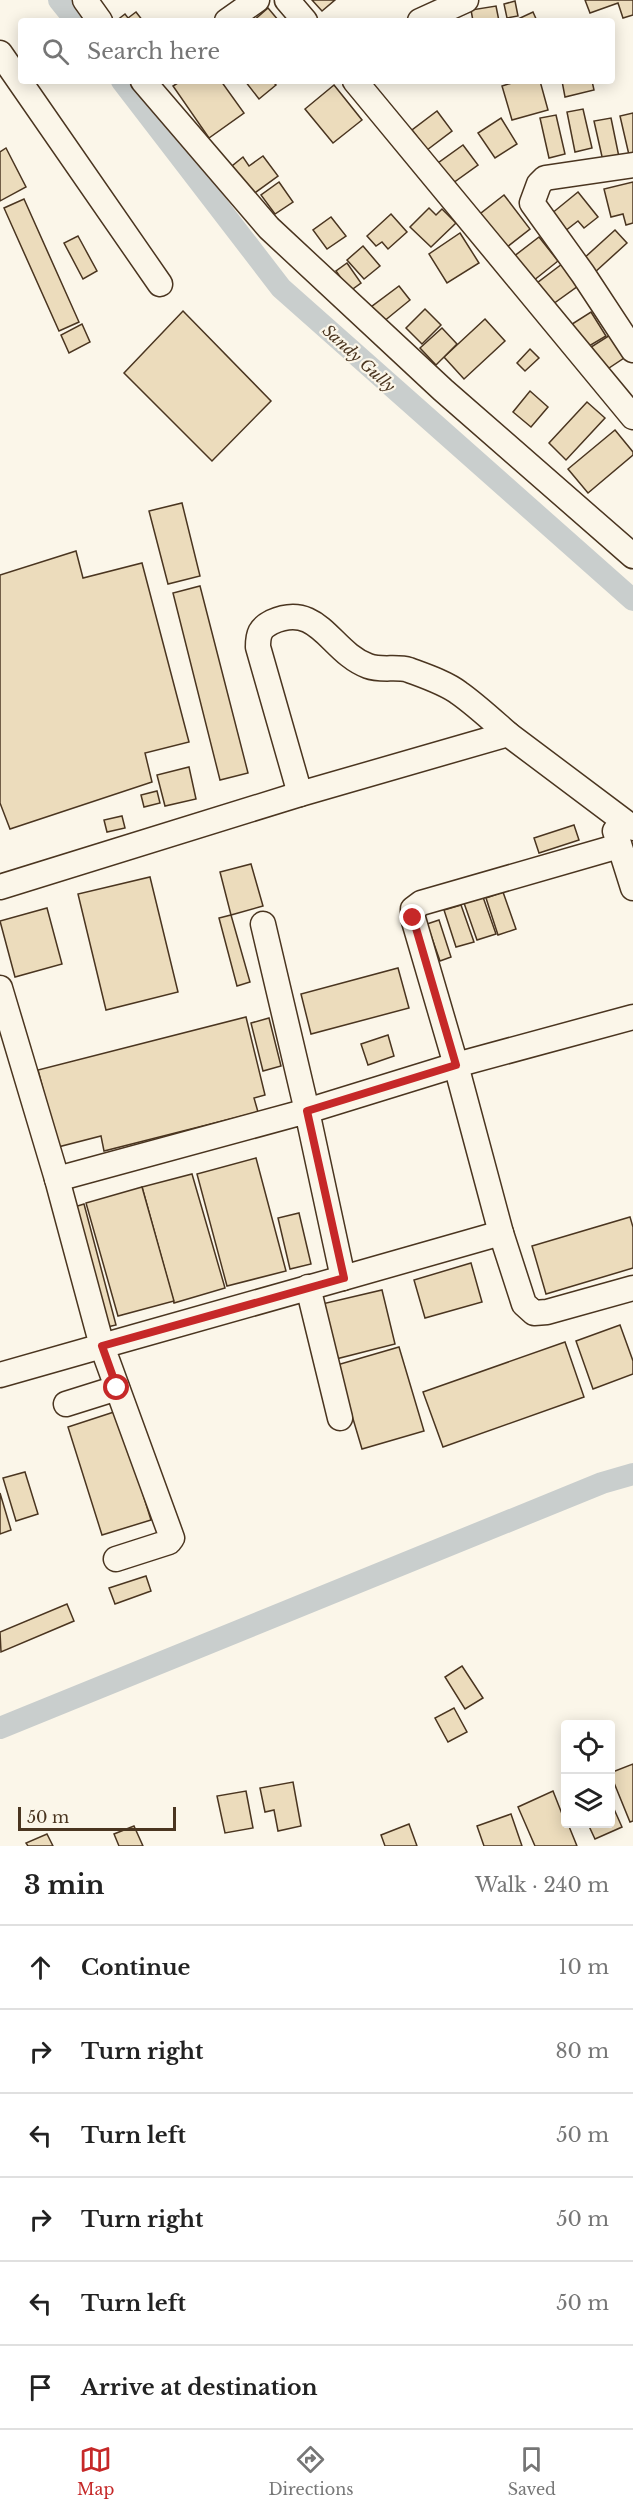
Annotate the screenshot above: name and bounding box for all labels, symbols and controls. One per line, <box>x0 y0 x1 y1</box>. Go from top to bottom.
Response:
search box <box>18 18 615 84</box>
icon: search <box>39 35 72 68</box>
text: Search here <box>87 38 220 65</box>
water label: Sandy Gully <box>318 320 400 396</box>
route end <box>399 904 425 930</box>
route start <box>103 1374 129 1400</box>
map controls <box>561 1720 615 1828</box>
button: locate <box>561 1720 615 1774</box>
button: layers <box>561 1774 615 1828</box>
scale bar <box>18 1804 176 1832</box>
text: 50 m <box>27 1807 69 1827</box>
text: 3 min <box>24 1869 105 1901</box>
text: Walk · 240 m <box>475 1873 609 1897</box>
icon: ahead <box>24 1951 57 1984</box>
text: Continue <box>81 1954 190 1981</box>
text: 10 m <box>559 1955 609 1979</box>
icon: right <box>24 2035 57 2068</box>
text: Turn right <box>81 2038 203 2065</box>
text: 80 m <box>555 2039 609 2063</box>
icon: left <box>24 2119 57 2152</box>
text: Turn left <box>81 2122 186 2149</box>
text: 50 m <box>556 2123 609 2147</box>
icon: right <box>24 2203 57 2236</box>
text: Turn right <box>81 2206 203 2233</box>
text: 50 m <box>556 2207 609 2231</box>
icon: left <box>24 2287 57 2320</box>
text: Turn left <box>81 2290 186 2317</box>
text: 50 m <box>556 2291 609 2315</box>
icon: arrive <box>24 2371 57 2404</box>
text: Arrive at destination <box>81 2374 318 2401</box>
tab: Map <box>77 2443 114 2499</box>
tab: Directions <box>268 2443 353 2499</box>
tab: Saved <box>508 2443 556 2499</box>

